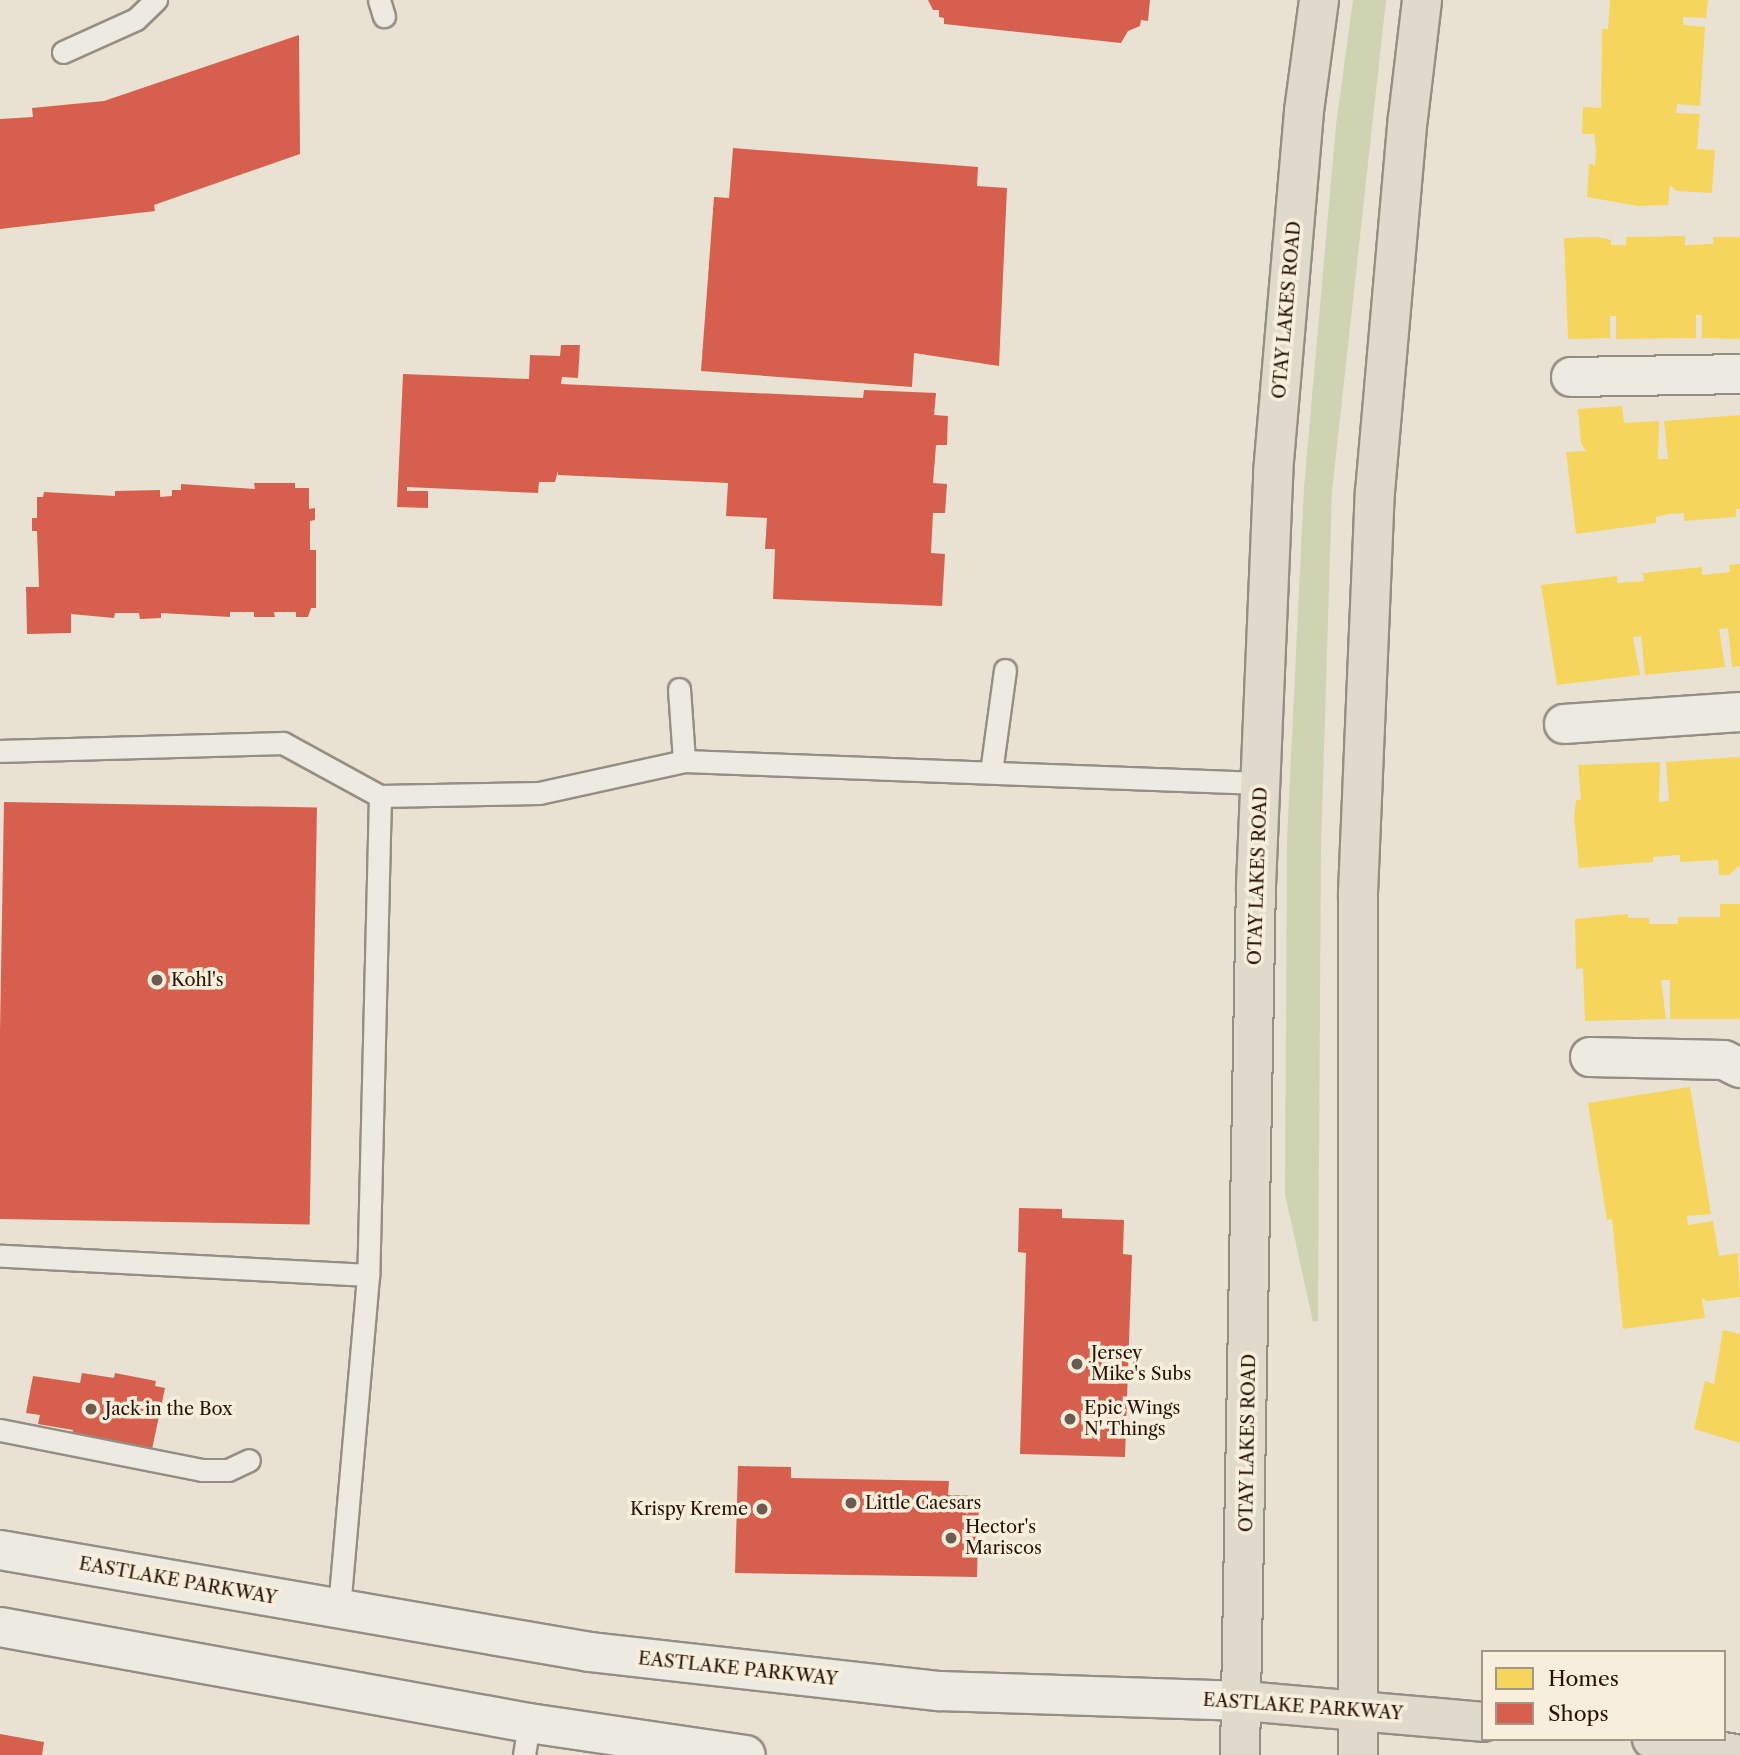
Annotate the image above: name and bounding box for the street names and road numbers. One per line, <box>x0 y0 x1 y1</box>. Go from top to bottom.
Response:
street label: OTAY LAKES ROAD <box>1268 220 1306 400</box>
street label: OTAY LAKES ROAD <box>1244 786 1272 966</box>
street label: OTAY LAKES ROAD <box>1236 1353 1260 1533</box>
street label: EASTLAKE PARKWAY <box>77 1553 279 1609</box>
street label: EASTLAKE PARKWAY <box>637 1648 839 1690</box>
street label: EASTLAKE PARKWAY <box>1202 1689 1404 1725</box>

